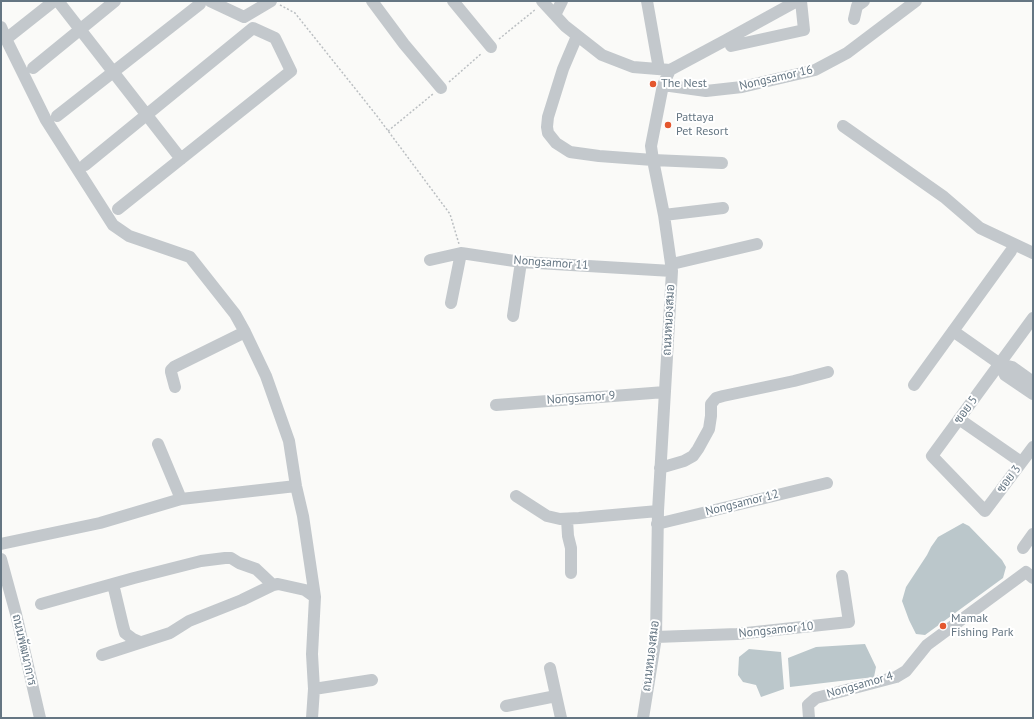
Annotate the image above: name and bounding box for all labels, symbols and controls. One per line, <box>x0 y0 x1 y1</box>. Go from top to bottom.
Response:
street label: Nongsamor 16 <box>738 63 814 93</box>
place label: The Nest <box>661 77 707 91</box>
marker: The Nest <box>648 79 658 89</box>
place label: Pattaya Pet Resort <box>676 111 728 139</box>
marker: Pattaya Pet Resort <box>663 120 673 130</box>
street label: Nongsamor 11 <box>513 253 589 273</box>
street label: ถนนหนองสมอ <box>660 284 678 356</box>
street label: Nongsamor 9 <box>546 388 616 408</box>
street label: ซอย 5 <box>951 393 981 427</box>
street label: ซอย 3 <box>994 462 1024 496</box>
street label: Nongsamor 12 <box>704 487 780 519</box>
place label: Mamak Fishing Park <box>951 612 1014 640</box>
street label: ถนนพัฒนาการ <box>9 613 39 687</box>
street label: Nongsamor 10 <box>738 619 814 641</box>
street label: ถนนหนองสมอ <box>640 620 662 692</box>
marker: Mamak Fishing Park <box>938 621 948 631</box>
street label: Nongsamor 4 <box>825 669 895 701</box>

